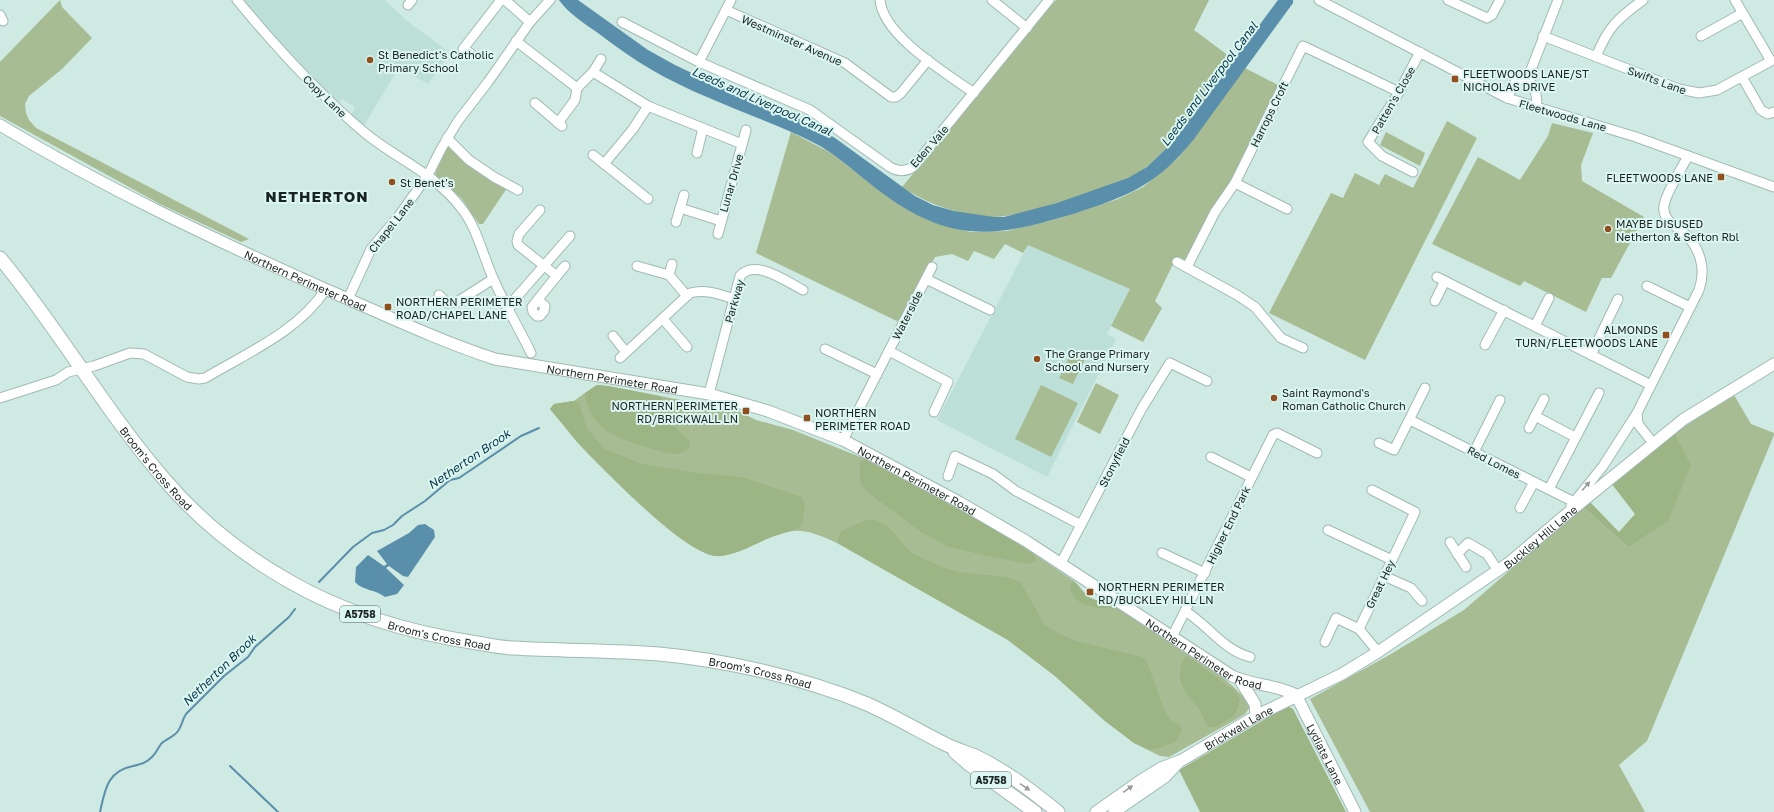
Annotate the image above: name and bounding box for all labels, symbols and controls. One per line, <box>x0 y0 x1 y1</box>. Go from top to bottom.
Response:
street label: Westminster Avenue <box>740 12 844 68</box>
water label: Leeds and Liverpool Canal <box>1157 18 1261 149</box>
place label: St Benedict's Catholic Primary School <box>378 48 494 74</box>
marker: St Benedict's Catholic Primary School <box>365 55 375 65</box>
water label: Leeds and Liverpool Canal <box>690 63 835 139</box>
street label: Swifts Lane <box>1626 63 1688 97</box>
street label: Patten's Close <box>1368 64 1418 136</box>
place label: FLEETWOODS LANE/ST NICHOLAS DRIVE <box>1463 67 1589 93</box>
street label: Copy Lane <box>301 72 349 120</box>
marker: FLEETWOODS LANE/ST NICHOLAS DRIVE <box>1450 74 1460 84</box>
street label: Harrops Croft <box>1247 79 1291 149</box>
street label: Fleetwoods Lane <box>1518 96 1608 134</box>
street label: Eden Vale <box>907 122 951 170</box>
street label: Lunar Drive <box>716 152 746 214</box>
place label: FLEETWOODS LANE <box>1606 171 1713 184</box>
marker: FLEETWOODS LANE <box>1716 172 1726 182</box>
place label: St Benet's <box>400 176 454 189</box>
marker: St Benet's <box>387 177 397 187</box>
district label: NETHERTON <box>265 187 369 205</box>
street label: Chapel Lane <box>366 195 416 255</box>
place label: MAYBE DISUSED Netherton & Sefton Rbl <box>1616 217 1740 243</box>
marker: MAYBE DISUSED Netherton & Sefton Rbl <box>1603 224 1613 234</box>
street label: Northern Perimeter Road <box>243 247 369 313</box>
street label: Parkway <box>722 278 746 324</box>
street label: Waterside <box>889 288 925 342</box>
place label: NORTHERN PERIMETER ROAD/CHAPEL LANE <box>396 295 523 321</box>
marker: NORTHERN PERIMETER ROAD/CHAPEL LANE <box>383 302 393 312</box>
place label: ALMONDS TURN/FLEETWOODS LANE <box>1515 323 1658 349</box>
marker: ALMONDS TURN/FLEETWOODS LANE <box>1661 330 1671 340</box>
place label: The Grange Primary School and Nursery <box>1045 347 1150 373</box>
marker: The Grange Primary School and Nursery <box>1032 354 1042 364</box>
street label: Northern Perimeter Road <box>546 361 679 395</box>
place label: Saint Raymond's Roman Catholic Church <box>1282 386 1406 412</box>
marker: Saint Raymond's Roman Catholic Church <box>1269 393 1279 403</box>
place label: NORTHERN PERIMETER RD/BRICKWALL LN <box>612 399 738 425</box>
marker: NORTHERN PERIMETER RD/BRICKWALL LN <box>741 406 751 416</box>
place label: NORTHERN PERIMETER ROAD <box>815 406 911 432</box>
marker: NORTHERN PERIMETER ROAD <box>802 413 812 423</box>
street label: Broom's Cross Road <box>118 424 195 512</box>
water label: Netherton Brook <box>425 425 514 492</box>
street label: Stonyfield <box>1096 435 1132 489</box>
street label: Northern Perimeter Road <box>856 443 979 517</box>
street label: Red Lomes <box>1465 443 1523 481</box>
one-way arrow <box>1582 480 1591 491</box>
street label: Higher End Park <box>1204 484 1252 566</box>
street label: Buckley Hill Lane <box>1501 502 1579 571</box>
street label: Great Hey <box>1363 558 1397 610</box>
place label: NORTHERN PERIMETER RD/BUCKLEY HILL LN <box>1098 580 1225 606</box>
marker: NORTHERN PERIMETER RD/BUCKLEY HILL LN <box>1085 587 1095 597</box>
road number: A5758 <box>340 606 380 622</box>
street label: Northern Perimeter Road <box>1144 615 1263 691</box>
street label: Broom's Cross Road <box>386 617 492 652</box>
water label: Netherton Brook <box>179 630 260 709</box>
street label: Broom's Cross Road <box>708 654 813 690</box>
street label: Brickwall Lane <box>1201 702 1275 752</box>
street label: Lydiate Lane <box>1305 721 1346 787</box>
road number: A5758 <box>971 772 1011 788</box>
one-way arrow <box>1020 783 1030 791</box>
one-way arrow <box>1123 785 1133 793</box>

